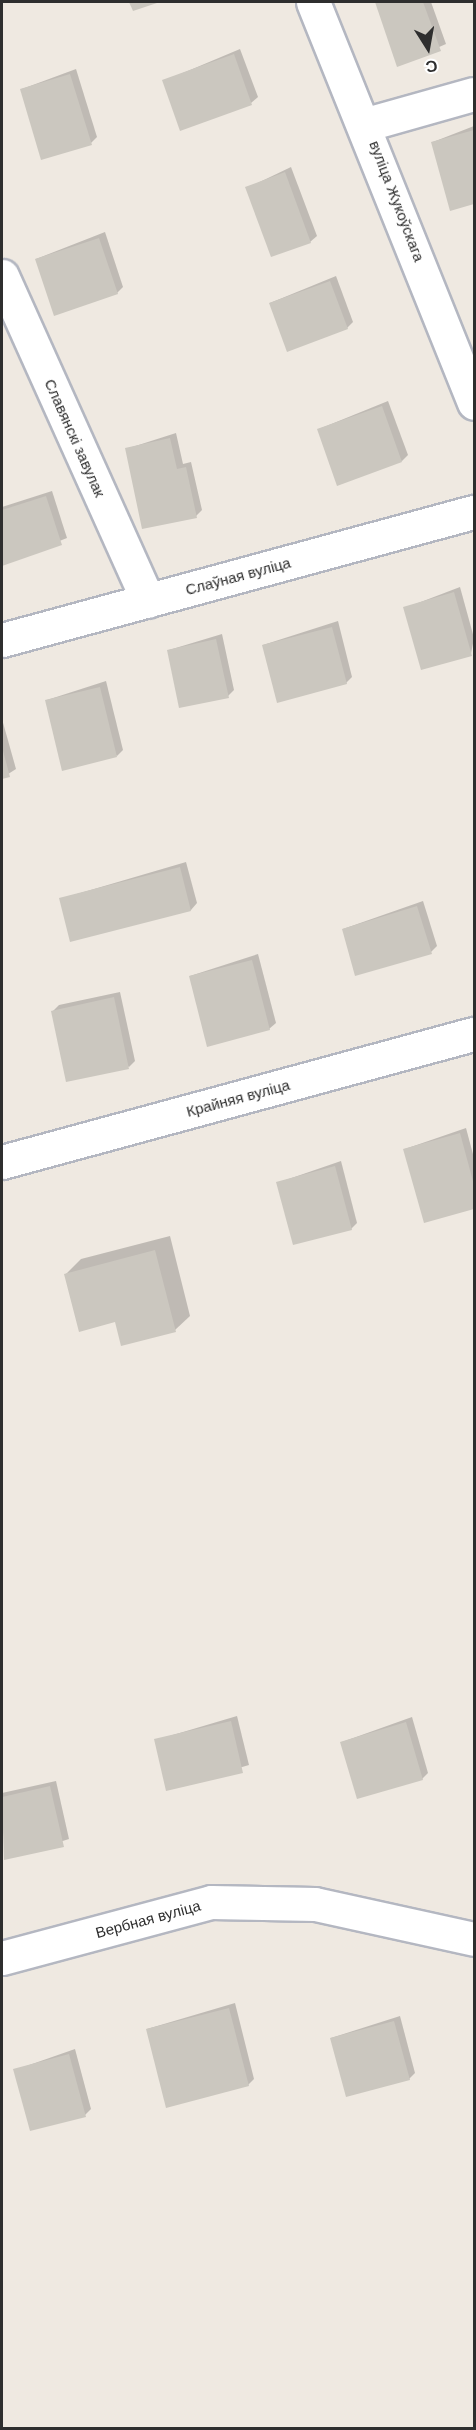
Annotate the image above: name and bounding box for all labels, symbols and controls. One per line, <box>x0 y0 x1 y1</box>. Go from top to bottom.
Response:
north arrow <box>398 18 458 78</box>
text: С <box>424 57 439 76</box>
street label: вуліца Жукоўскага <box>366 138 428 264</box>
street label: Славянскі завулак <box>41 376 109 500</box>
street label: Слаўная вуліца <box>183 553 293 599</box>
street label: Крайняя вуліца <box>184 1076 292 1120</box>
street label: Вербная вуліца <box>93 1896 203 1942</box>

